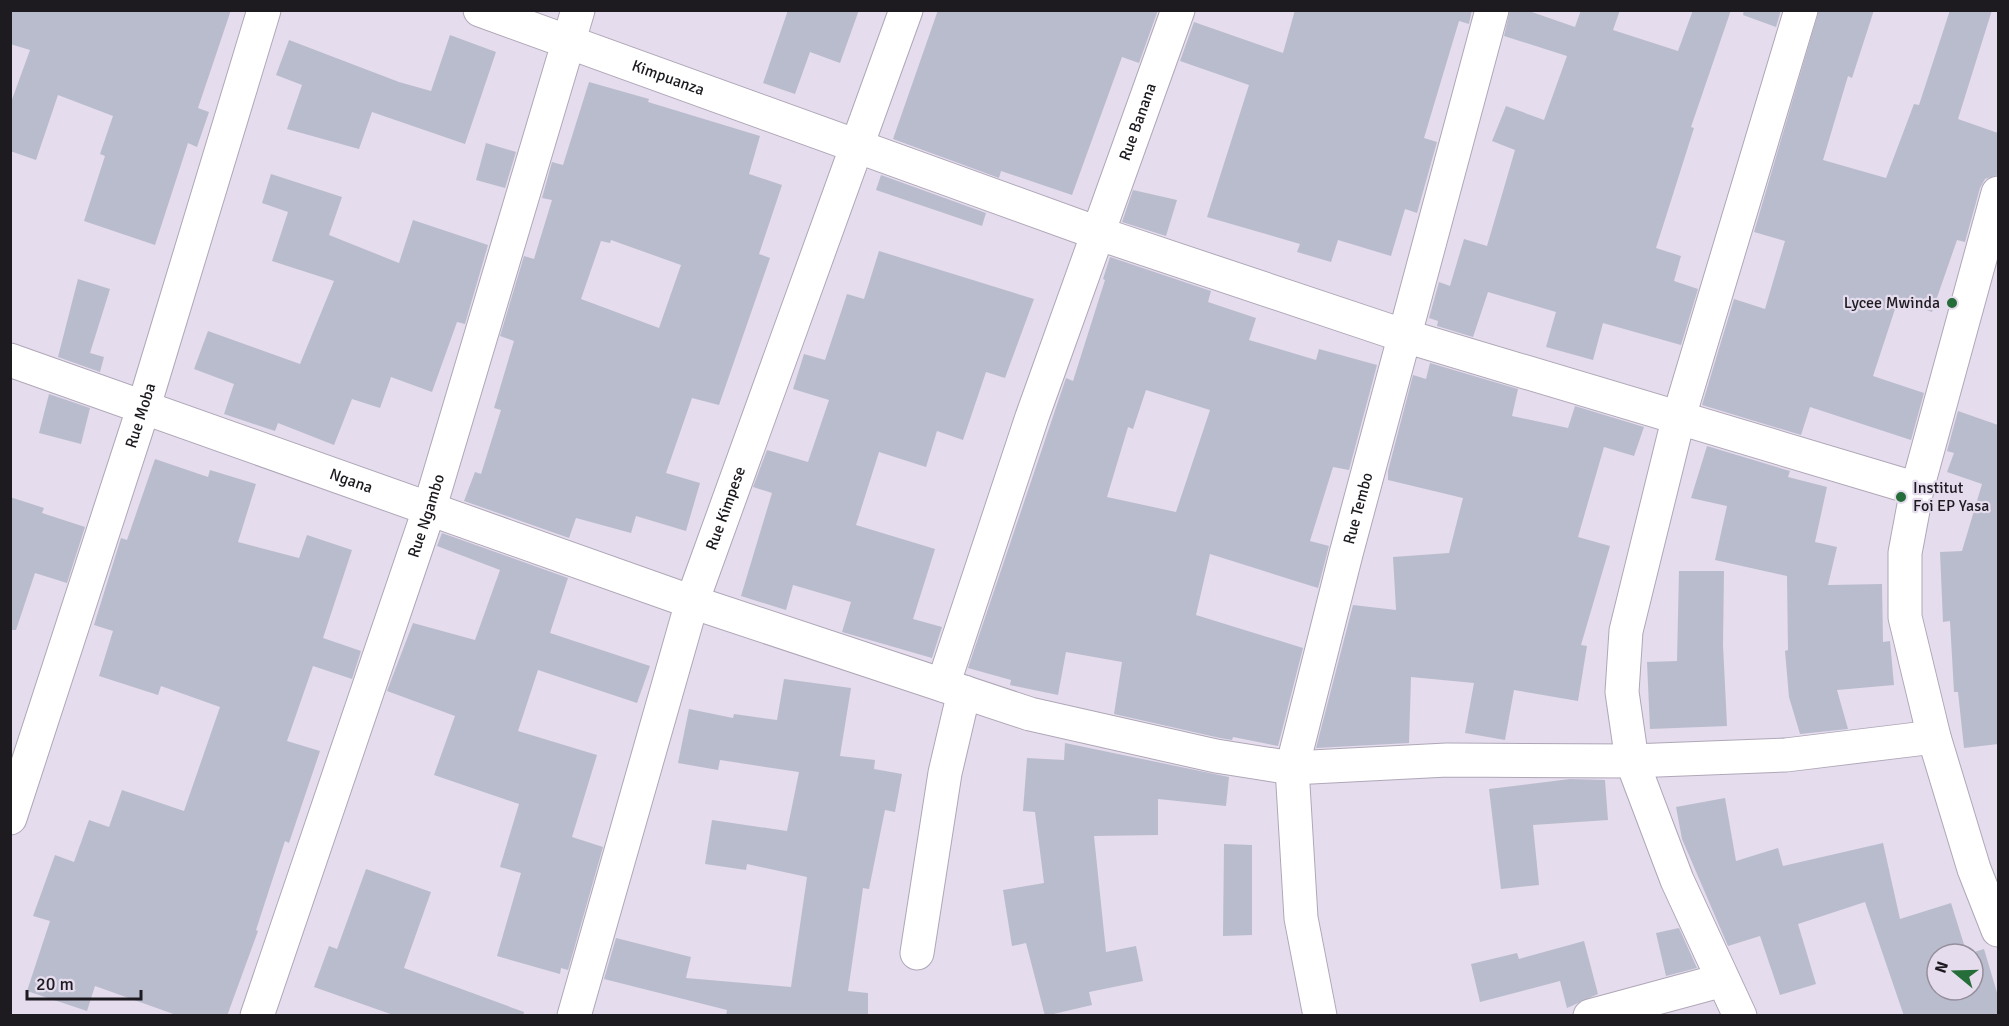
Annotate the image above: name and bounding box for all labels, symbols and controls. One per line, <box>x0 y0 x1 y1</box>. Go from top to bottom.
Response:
street label: Kimpuanza <box>629 56 707 100</box>
street label: Rue Banana <box>1115 80 1161 163</box>
place label: Lycee Mwinda <box>1844 293 1940 313</box>
marker: Lycee Mwinda <box>1945 296 1959 310</box>
street label: Rue Moba <box>121 381 160 451</box>
street label: Ngana <box>327 464 375 498</box>
street label: Rue Kimpese <box>702 464 750 553</box>
street label: Rue Tembo <box>1339 470 1377 547</box>
street label: Rue Ngambo <box>404 472 449 560</box>
place label: Institut Foi EP Yasa <box>1913 478 1989 516</box>
marker: Institut Foi EP Yasa <box>1894 490 1908 504</box>
north arrow <box>1925 942 1985 1002</box>
text: N <box>1930 959 1953 976</box>
scale bar <box>27 963 141 1001</box>
text: 20 m <box>36 973 74 995</box>

